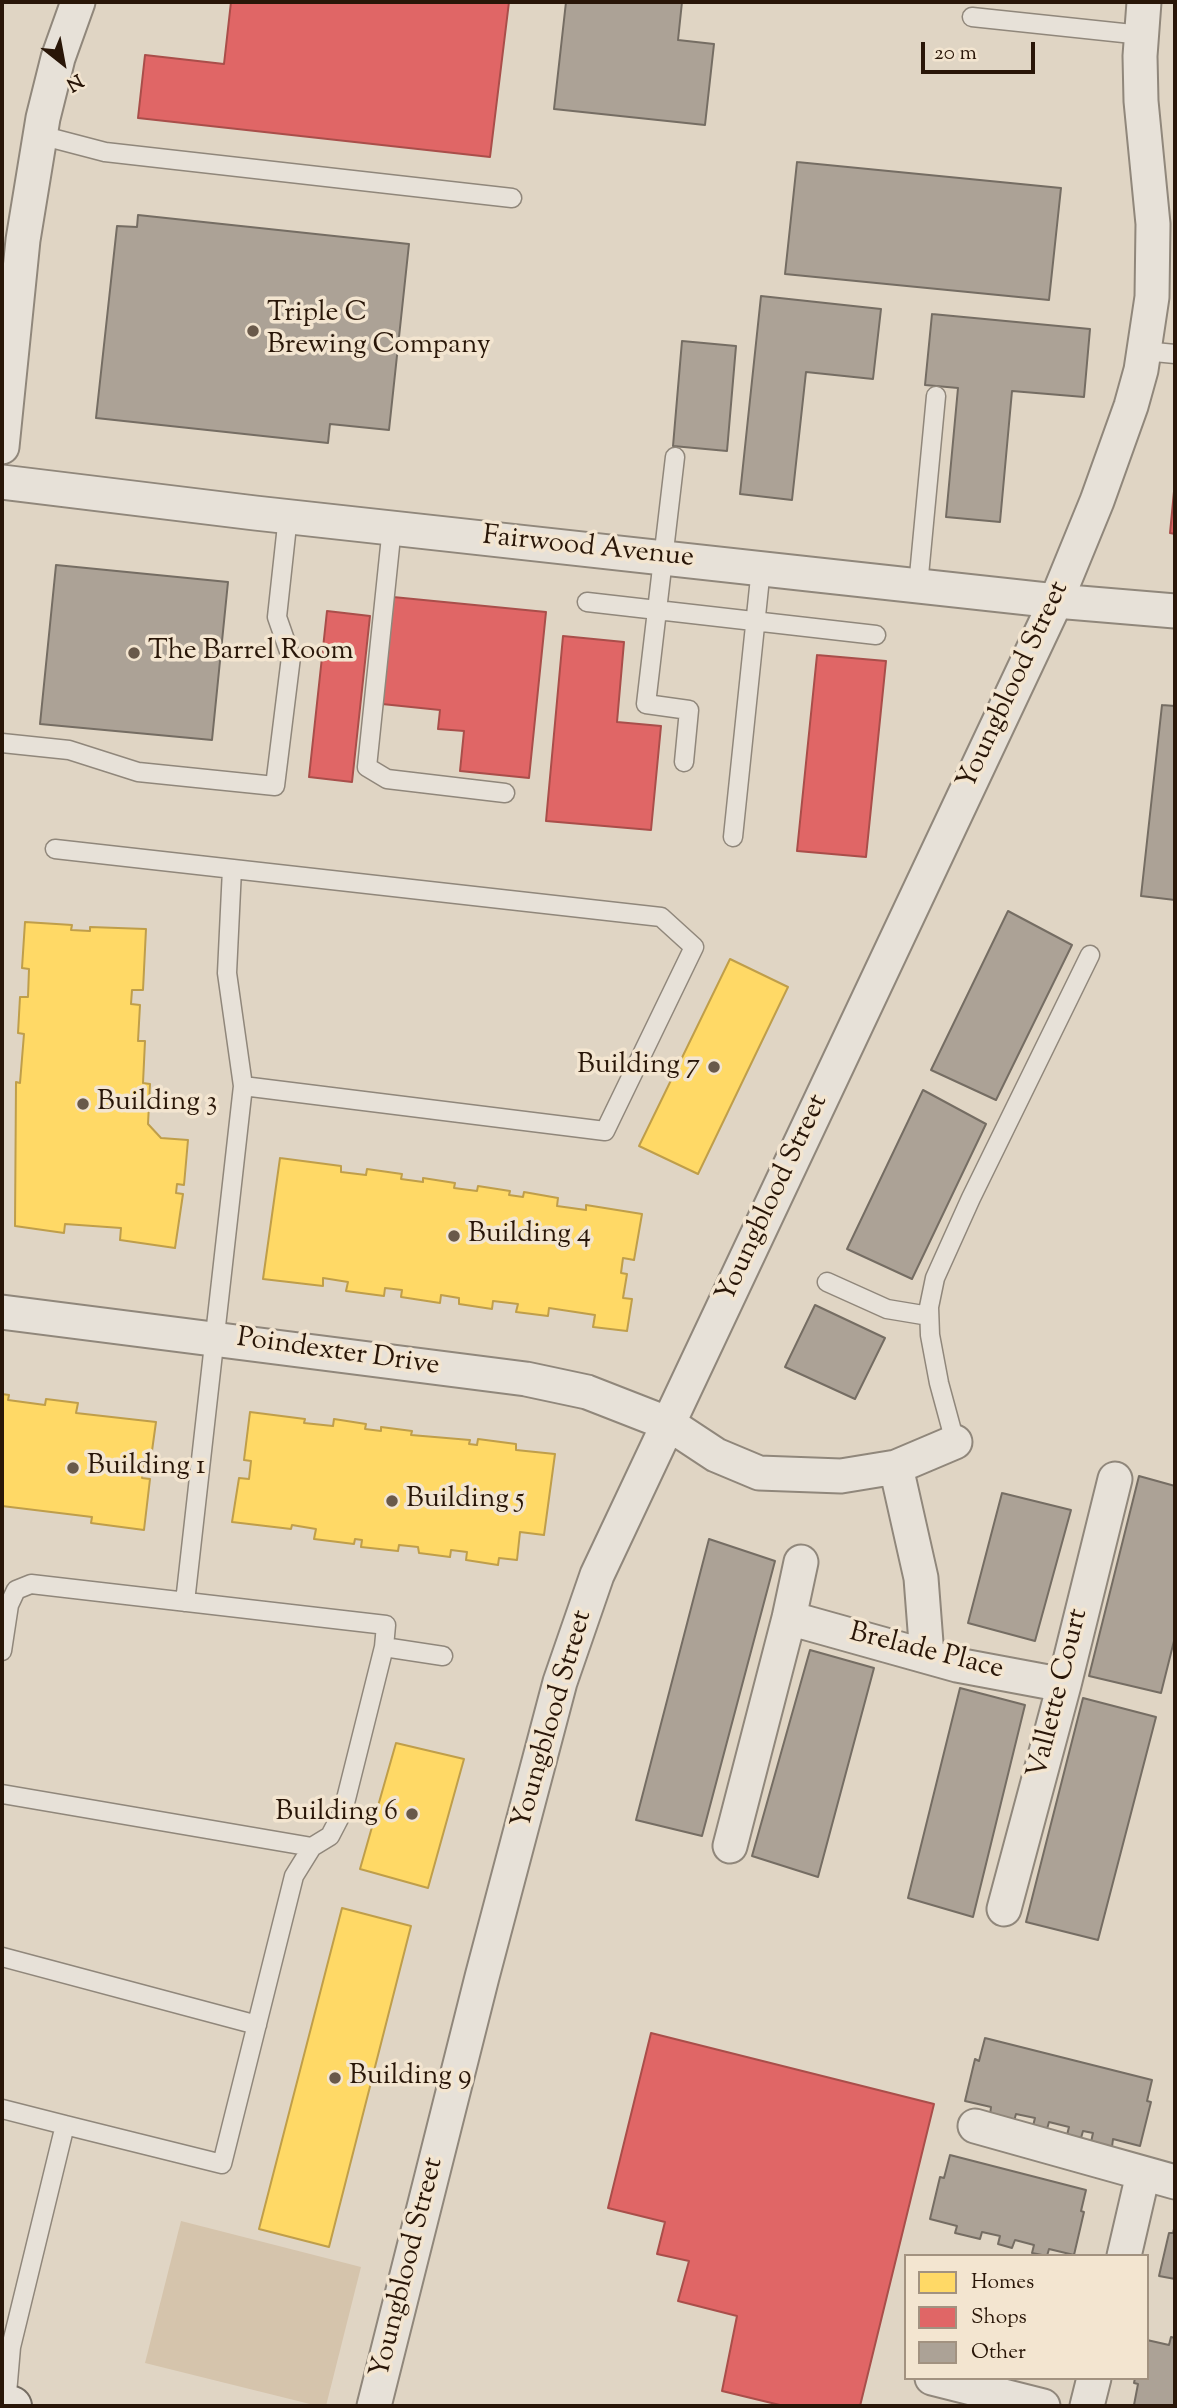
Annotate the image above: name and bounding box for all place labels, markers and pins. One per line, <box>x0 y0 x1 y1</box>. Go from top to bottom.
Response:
place label: Triple C Brewing Company <box>267 298 491 364</box>
marker: Triple C Brewing Company <box>245 323 261 339</box>
place label: The Barrel Room <box>148 636 354 670</box>
marker: The Barrel Room <box>126 645 142 661</box>
place label: Building 7 <box>577 1050 700 1084</box>
marker: Building 7 <box>706 1059 722 1075</box>
place label: Building 3 <box>97 1087 217 1121</box>
marker: Building 3 <box>75 1096 91 1112</box>
place label: Building 4 <box>468 1219 591 1253</box>
marker: Building 4 <box>446 1228 462 1244</box>
place label: Building 1 <box>87 1451 205 1485</box>
marker: Building 1 <box>65 1460 81 1476</box>
place label: Building 5 <box>406 1484 524 1518</box>
marker: Building 5 <box>384 1493 400 1509</box>
place label: Building 6 <box>275 1797 398 1831</box>
marker: Building 6 <box>404 1806 420 1822</box>
place label: Building 9 <box>349 2061 472 2095</box>
marker: Building 9 <box>327 2070 343 2086</box>

